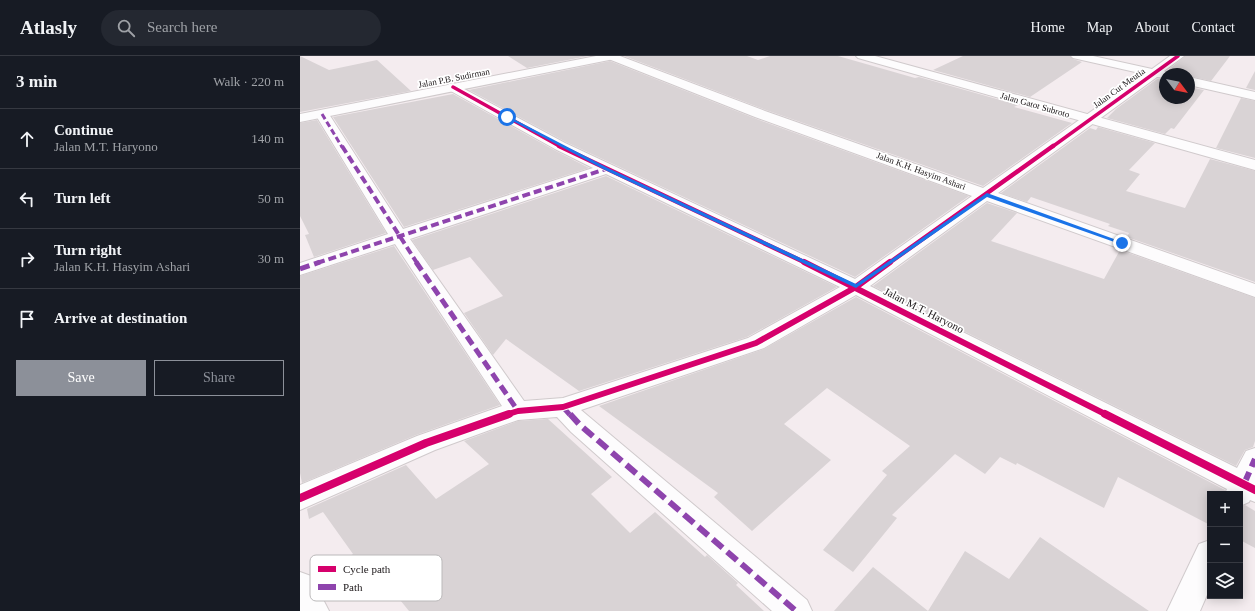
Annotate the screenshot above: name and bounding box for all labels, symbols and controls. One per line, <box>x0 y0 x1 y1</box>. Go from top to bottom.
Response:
search box <box>101 10 381 46</box>
text: Atlasly <box>20 17 77 38</box>
icon: search <box>115 17 137 39</box>
text: Search here <box>147 19 217 35</box>
text: Home <box>1031 20 1065 35</box>
text: Map <box>1087 20 1112 35</box>
text: About <box>1134 20 1169 35</box>
text: Contact <box>1191 20 1235 35</box>
street label: Jalan P.B. Sudirman <box>417 66 491 90</box>
street label: Jalan Cut Meutia <box>1091 66 1147 110</box>
north arrow <box>1159 68 1195 104</box>
text: 3 min <box>16 72 57 91</box>
text: Walk · 220 m <box>213 74 284 89</box>
street label: Jalan Gatot Subroto <box>999 90 1071 120</box>
route start <box>498 108 516 126</box>
text: Continue <box>54 122 113 138</box>
icon: ahead <box>16 128 38 150</box>
text: 140 m <box>251 131 284 146</box>
text: Jalan M.T. Haryono <box>54 139 158 154</box>
street label: Jalan K.H. Hasyim Ashari <box>875 150 967 192</box>
icon: left <box>16 188 38 210</box>
text: Turn left <box>54 190 111 206</box>
text: 50 m <box>258 191 284 206</box>
route end <box>1113 234 1131 252</box>
text: Turn right <box>54 242 121 258</box>
icon: right <box>16 248 38 270</box>
text: 30 m <box>258 251 284 266</box>
text: Jalan K.H. Hasyim Ashari <box>54 259 190 274</box>
street label: Jalan M.T. Haryono <box>882 285 966 335</box>
icon: arrive <box>16 308 38 330</box>
text: Arrive at destination <box>54 310 187 326</box>
button: Save <box>16 360 146 396</box>
button: Share <box>154 360 284 396</box>
map controls <box>1207 491 1243 599</box>
button: + <box>1207 491 1243 527</box>
button: − <box>1207 527 1243 563</box>
legend <box>310 555 442 601</box>
text: Cycle path <box>343 563 391 575</box>
button: layers <box>1207 563 1243 599</box>
text: Path <box>343 581 363 593</box>

